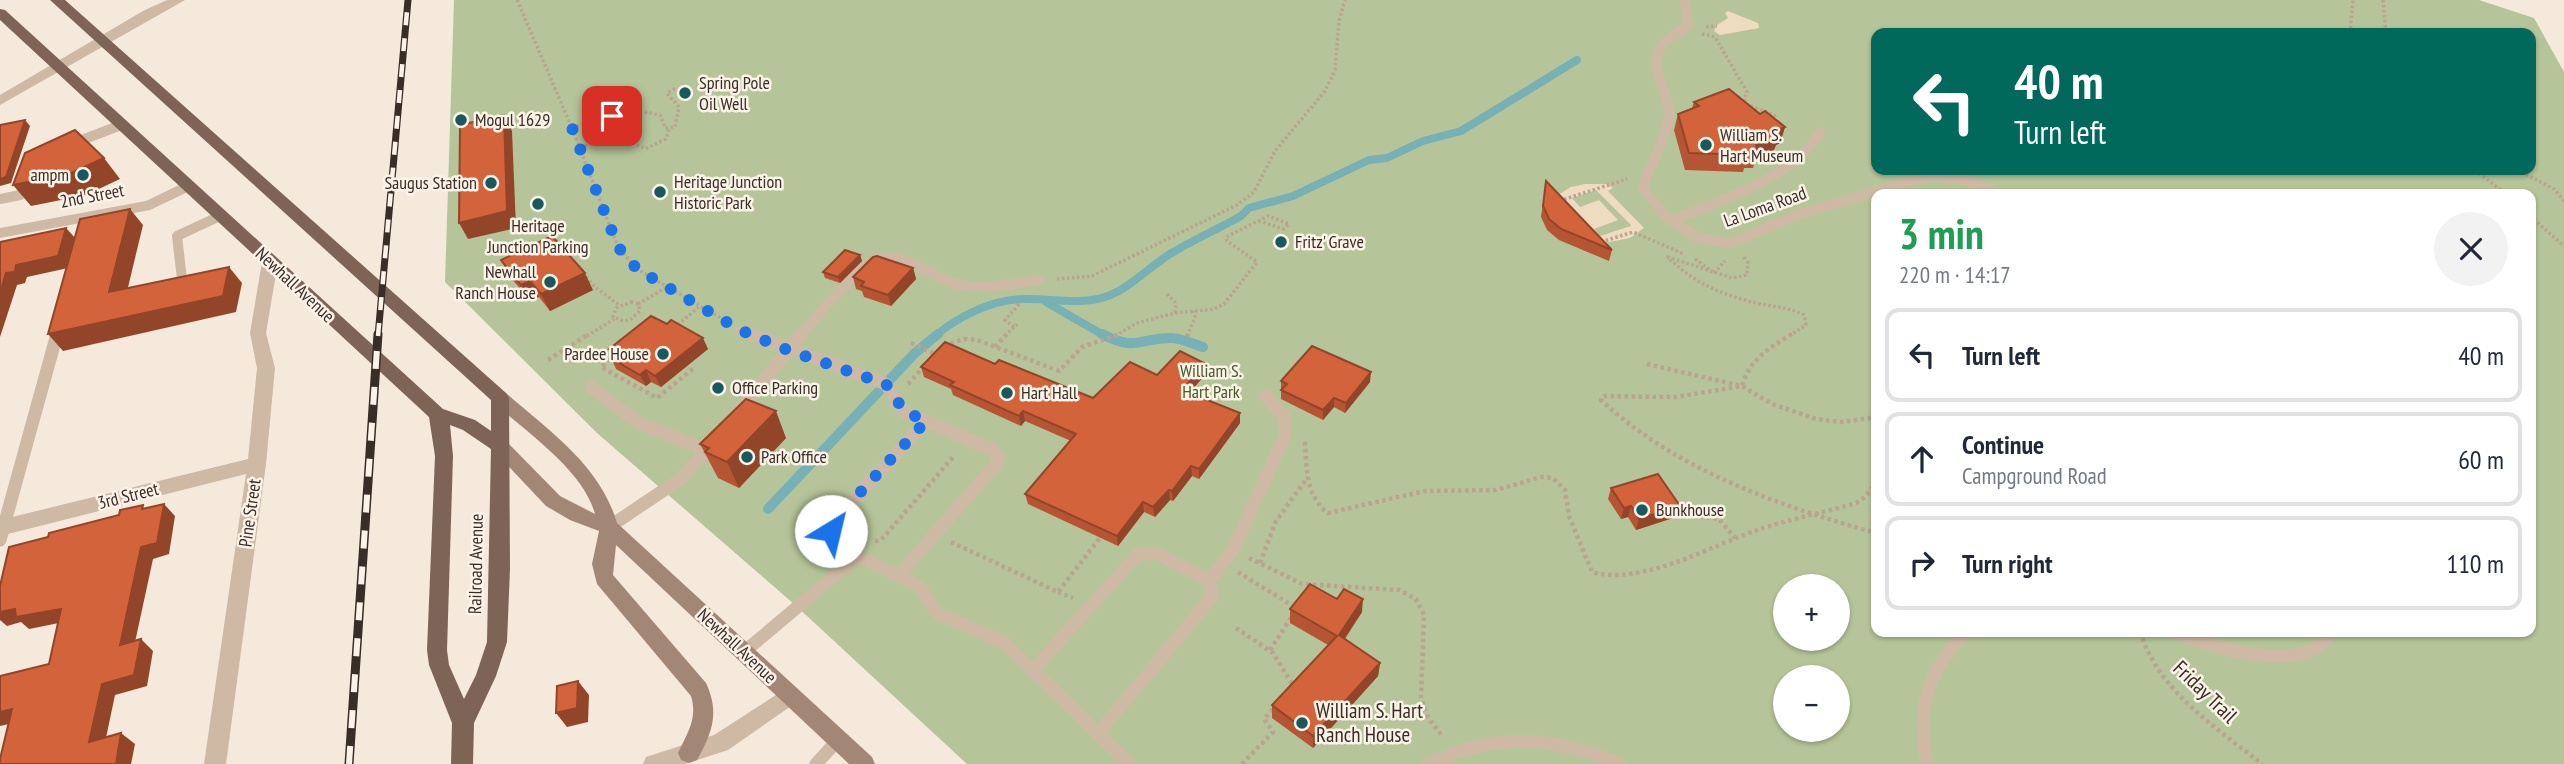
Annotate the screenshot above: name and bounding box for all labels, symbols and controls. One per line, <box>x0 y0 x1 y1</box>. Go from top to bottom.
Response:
text: 40 m <box>2014 49 2103 113</box>
icon: left <box>1899 56 1990 147</box>
place label: Spring Pole Oil Well <box>699 71 770 115</box>
marker: Spring Pole Oil Well <box>677 85 693 101</box>
pin <box>582 86 642 146</box>
icon: arrive <box>593 97 631 135</box>
place label: Mogul 1629 <box>475 108 550 131</box>
text: Turn left <box>2014 111 2106 153</box>
marker: Mogul 1629 <box>453 112 469 128</box>
place label: William S. Hart Museum <box>1720 123 1803 167</box>
marker: William S. Hart Museum <box>1698 137 1714 153</box>
place label: ampm <box>31 163 69 186</box>
marker: ampm <box>75 167 91 183</box>
place label: Heritage Junction Historic Park <box>674 170 782 214</box>
place label: Saugus Station <box>384 171 477 194</box>
marker: Saugus Station <box>483 175 499 191</box>
street label: 2nd Street <box>58 178 126 213</box>
street label: La Loma Road <box>1720 181 1809 232</box>
marker: Heritage Junction Historic Park <box>652 184 668 200</box>
marker: Heritage Junction Parking <box>530 196 546 212</box>
text: 3 min <box>1899 206 1984 261</box>
button: close <box>2434 212 2508 286</box>
place label: Heritage Junction Parking <box>486 214 589 258</box>
place label: Fritz' Grave <box>1295 230 1364 253</box>
marker: Fritz' Grave <box>1273 234 1289 250</box>
street label: Newhall Avenue <box>251 242 340 327</box>
place label: Newhall Ranch House <box>455 260 537 304</box>
text: 220 m · 14:17 <box>1899 260 2011 289</box>
marker: Newhall Ranch House <box>542 274 558 290</box>
icon: left <box>1903 336 1941 374</box>
text: Turn left <box>1962 339 2040 372</box>
text: 40 m <box>2458 339 2504 372</box>
place label: Pardee House <box>564 342 649 365</box>
marker: Pardee House <box>655 346 671 362</box>
park label: William S. Hart Park <box>1180 359 1242 403</box>
place label: Office Parking <box>732 376 818 399</box>
marker: Office Parking <box>710 380 726 396</box>
place label: Hart Hall <box>1021 381 1078 404</box>
marker: Hart Hall <box>999 385 1015 401</box>
text: Continue <box>1962 428 2044 461</box>
icon: ahead <box>1903 440 1941 478</box>
text: 60 m <box>2458 443 2504 476</box>
place label: Park Office <box>761 445 827 468</box>
marker: Park Office <box>739 449 755 465</box>
text: Campground Road <box>1962 461 2107 490</box>
street label: 3rd Street <box>95 477 161 514</box>
street label: Pine Street <box>233 477 266 548</box>
position arrow <box>794 494 868 568</box>
place label: Bunkhouse <box>1656 498 1724 521</box>
marker: Bunkhouse <box>1634 502 1650 518</box>
street label: Railroad Avenue <box>463 514 488 614</box>
icon: right <box>1903 544 1941 582</box>
text: Turn right <box>1962 547 2053 580</box>
text: 110 m <box>2446 547 2504 580</box>
map controls <box>1773 574 1850 742</box>
button: + <box>1773 574 1850 651</box>
street label: Newhall Avenue <box>693 603 782 688</box>
street label: Friday Trail <box>2168 655 2243 729</box>
button: − <box>1773 665 1850 742</box>
place label: William S. Hart Ranch House <box>1316 697 1423 748</box>
marker: William S. Hart Ranch House <box>1294 715 1310 731</box>

